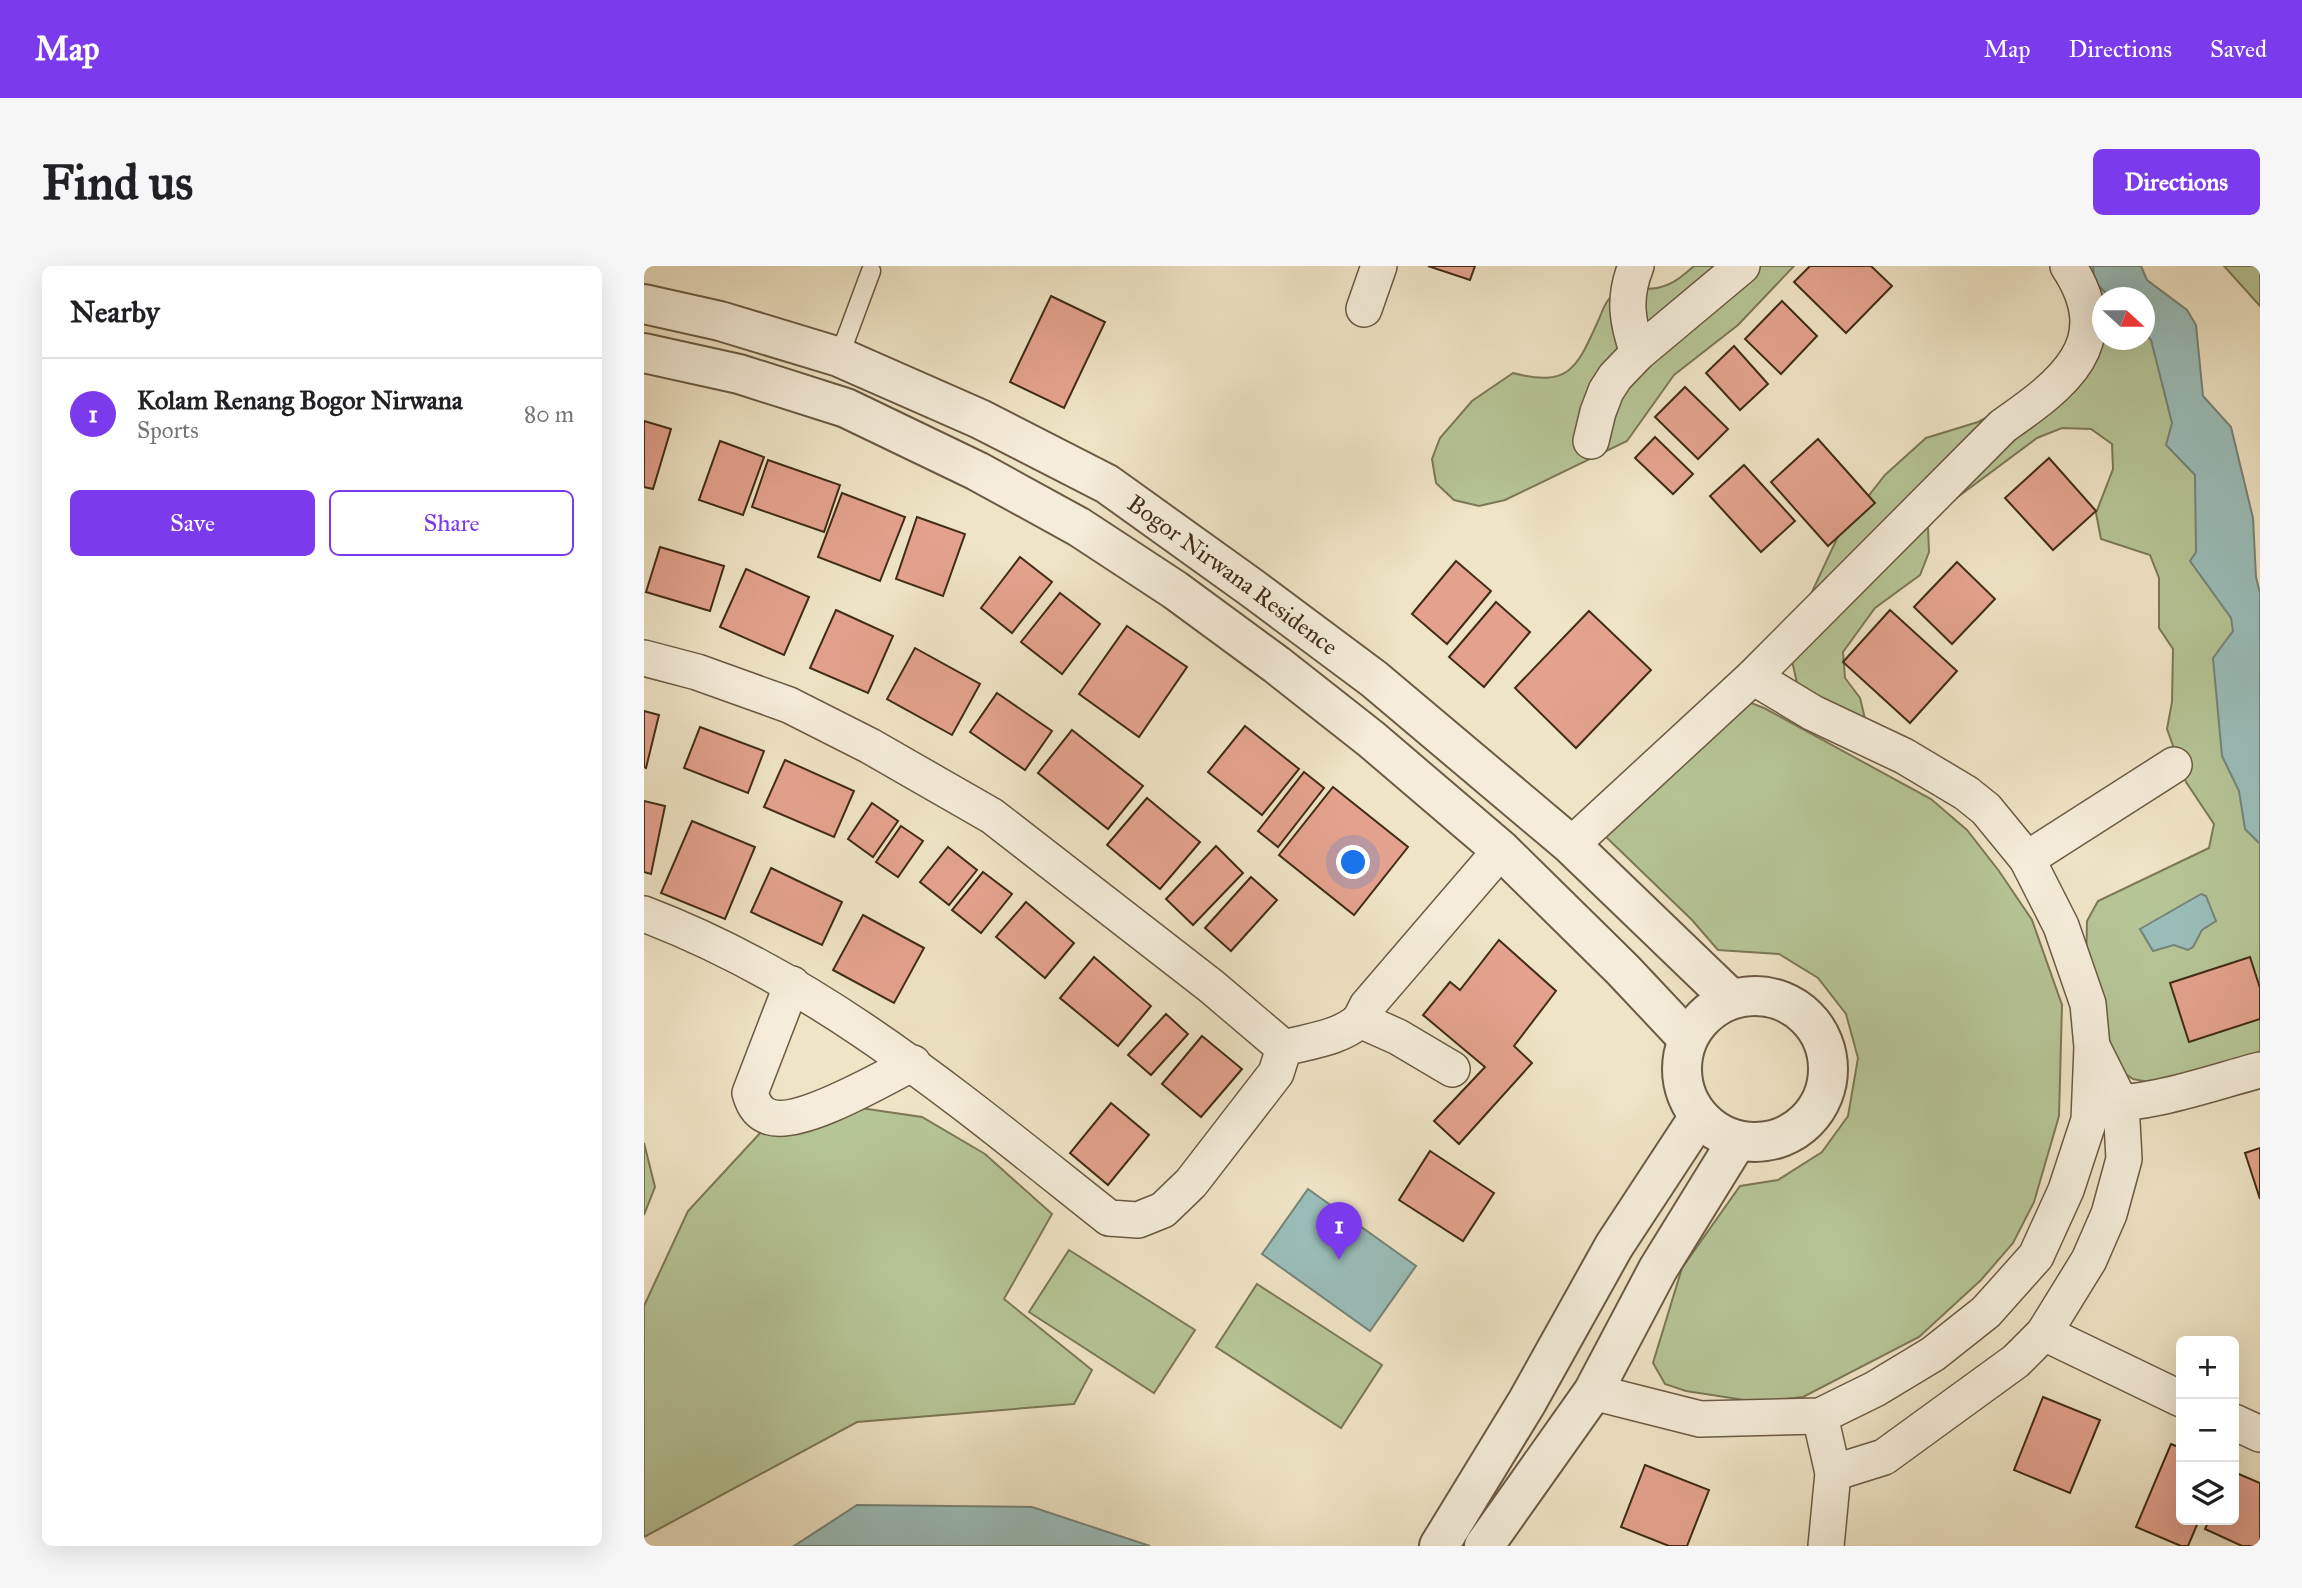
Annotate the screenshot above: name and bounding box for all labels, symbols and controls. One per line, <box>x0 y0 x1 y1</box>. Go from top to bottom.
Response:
text: Map <box>35 29 99 69</box>
text: Map <box>1984 34 2031 64</box>
text: Directions <box>2069 34 2172 64</box>
text: Saved <box>2210 34 2267 64</box>
button: Directions <box>2093 149 2260 215</box>
text: Find us <box>42 153 193 212</box>
north arrow <box>2092 287 2155 350</box>
text: Nearby <box>70 294 160 330</box>
text: Kolam Renang Bogor Nirwana <box>137 384 463 416</box>
text: 1 <box>88 400 98 428</box>
text: 80 m <box>524 400 574 428</box>
text: Sports <box>137 416 199 444</box>
street label: Bogor Nirwana Residence <box>1121 488 1344 662</box>
button: Save <box>70 490 315 556</box>
button: Share <box>329 490 574 556</box>
your location <box>1336 845 1370 879</box>
pin: 1 <box>1316 1202 1362 1260</box>
map controls <box>2176 1336 2239 1525</box>
button: + <box>2176 1336 2239 1399</box>
button: − <box>2176 1399 2239 1462</box>
button: layers <box>2176 1462 2239 1525</box>

